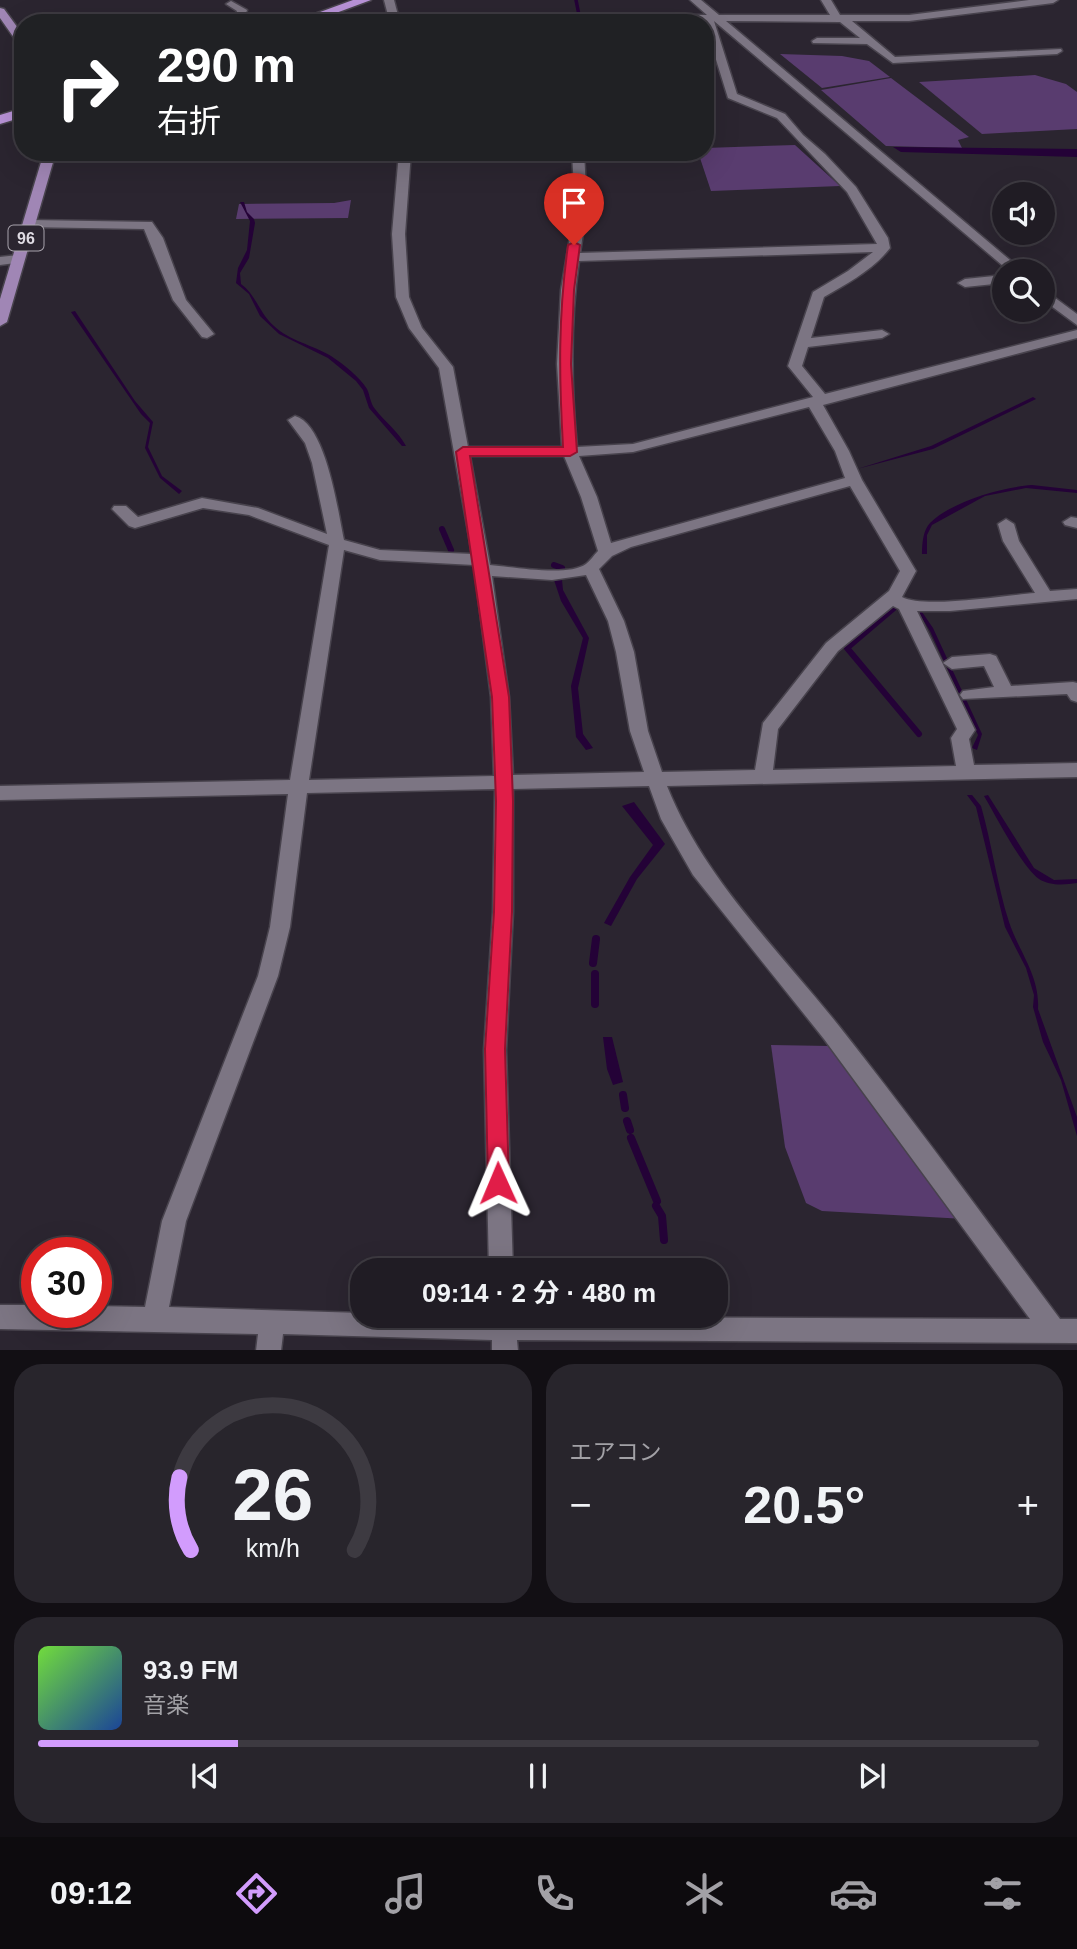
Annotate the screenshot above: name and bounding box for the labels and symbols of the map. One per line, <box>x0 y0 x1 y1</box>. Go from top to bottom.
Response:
pin <box>544 173 604 245</box>
road number: 96 <box>8 226 44 250</box>
position arrow <box>461 1146 535 1220</box>
speed limit sign: 30 <box>21 1237 112 1328</box>

